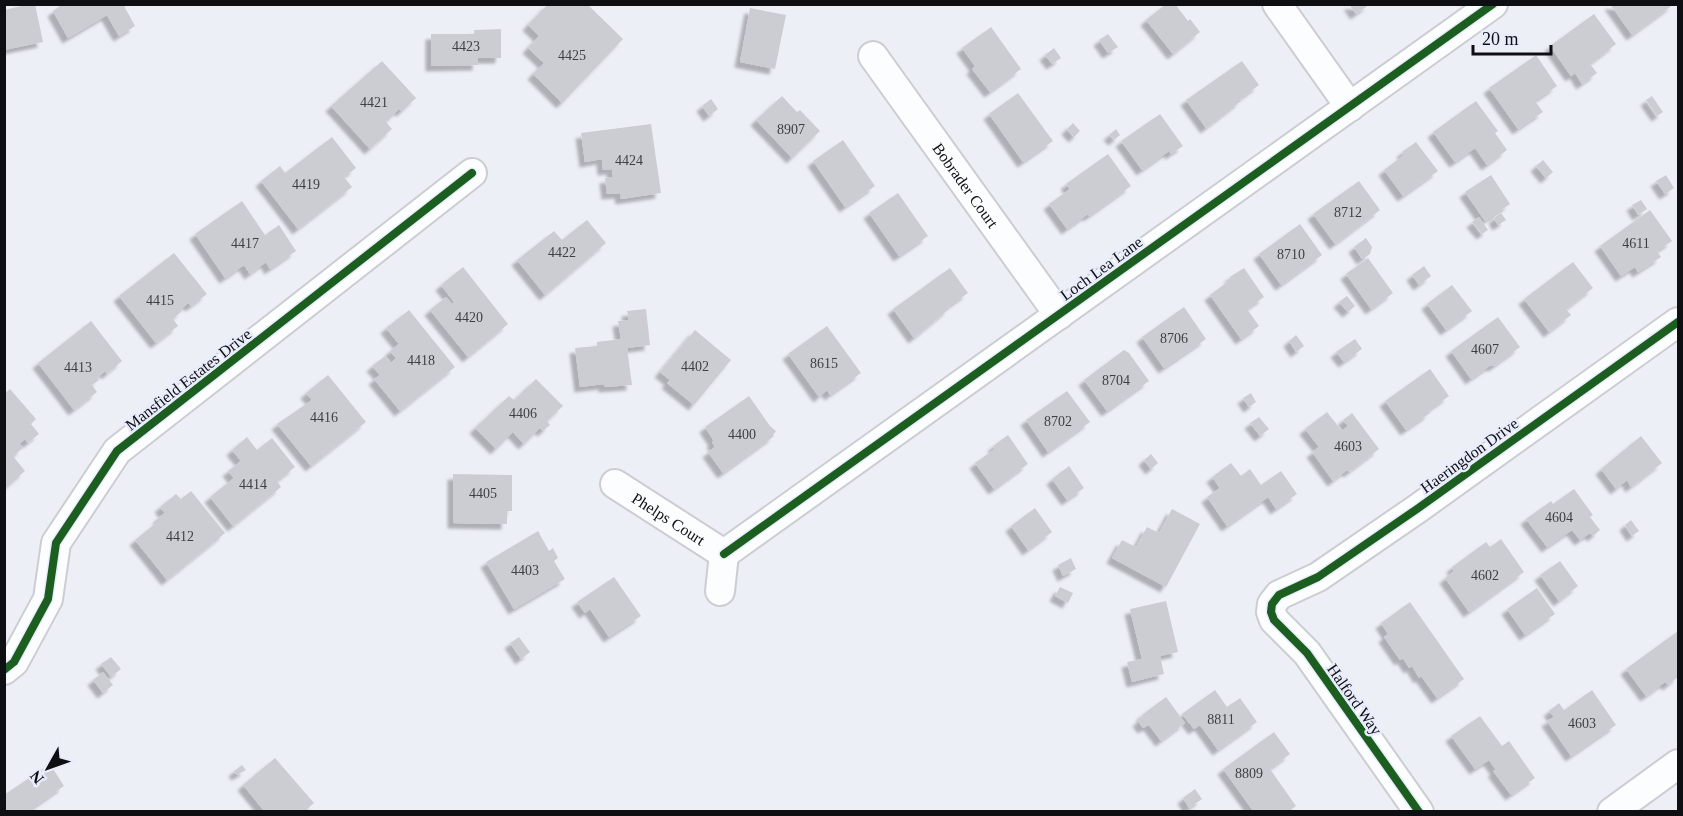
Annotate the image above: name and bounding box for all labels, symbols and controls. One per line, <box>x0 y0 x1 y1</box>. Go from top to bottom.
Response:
scale bar <box>1473 18 1551 56</box>
text: 20 m <box>1482 29 1519 49</box>
house number: 4423 <box>452 39 480 54</box>
house number: 4425 <box>558 48 586 63</box>
house number: 4421 <box>360 95 388 110</box>
house number: 8907 <box>777 122 805 137</box>
street label: Bobrader Court <box>929 140 1002 231</box>
house number: 4424 <box>615 153 643 168</box>
house number: 4419 <box>292 177 320 192</box>
house number: 8712 <box>1334 205 1362 220</box>
street label: Loch Lea Lane <box>1057 233 1145 304</box>
house number: 4417 <box>231 236 259 251</box>
house number: 4611 <box>1622 236 1650 251</box>
house number: 4422 <box>548 245 576 260</box>
house number: 8710 <box>1277 247 1305 262</box>
house number: 4415 <box>146 293 174 308</box>
house number: 4420 <box>455 310 483 325</box>
street label: Mansfield Estates Drive <box>122 325 254 434</box>
house number: 8706 <box>1160 331 1188 346</box>
house number: 4607 <box>1471 342 1499 357</box>
house number: 4418 <box>407 353 435 368</box>
house number: 8615 <box>810 356 838 371</box>
house number: 4402 <box>681 359 709 374</box>
house number: 4413 <box>64 360 92 375</box>
house number: 8704 <box>1102 373 1130 388</box>
house number: 4406 <box>509 406 537 421</box>
house number: 4416 <box>310 410 338 425</box>
house number: 8702 <box>1044 414 1072 429</box>
street label: Haeringdon Drive <box>1417 414 1522 497</box>
house number: 4400 <box>728 427 756 442</box>
house number: 4603 <box>1334 439 1362 454</box>
house number: 4414 <box>239 477 267 492</box>
house number: 4405 <box>469 486 497 501</box>
street label: Phelps Court <box>629 489 709 549</box>
house number: 4604 <box>1545 510 1573 525</box>
house number: 4412 <box>166 529 194 544</box>
house number: 4403 <box>511 563 539 578</box>
house number: 4602 <box>1471 568 1499 583</box>
street label: Halford Way <box>1323 661 1385 738</box>
house number: 8811 <box>1207 712 1235 727</box>
house number: 4603 <box>1568 716 1596 731</box>
north arrow <box>18 738 78 798</box>
house number: 8809 <box>1235 766 1263 781</box>
text: N <box>26 767 47 787</box>

